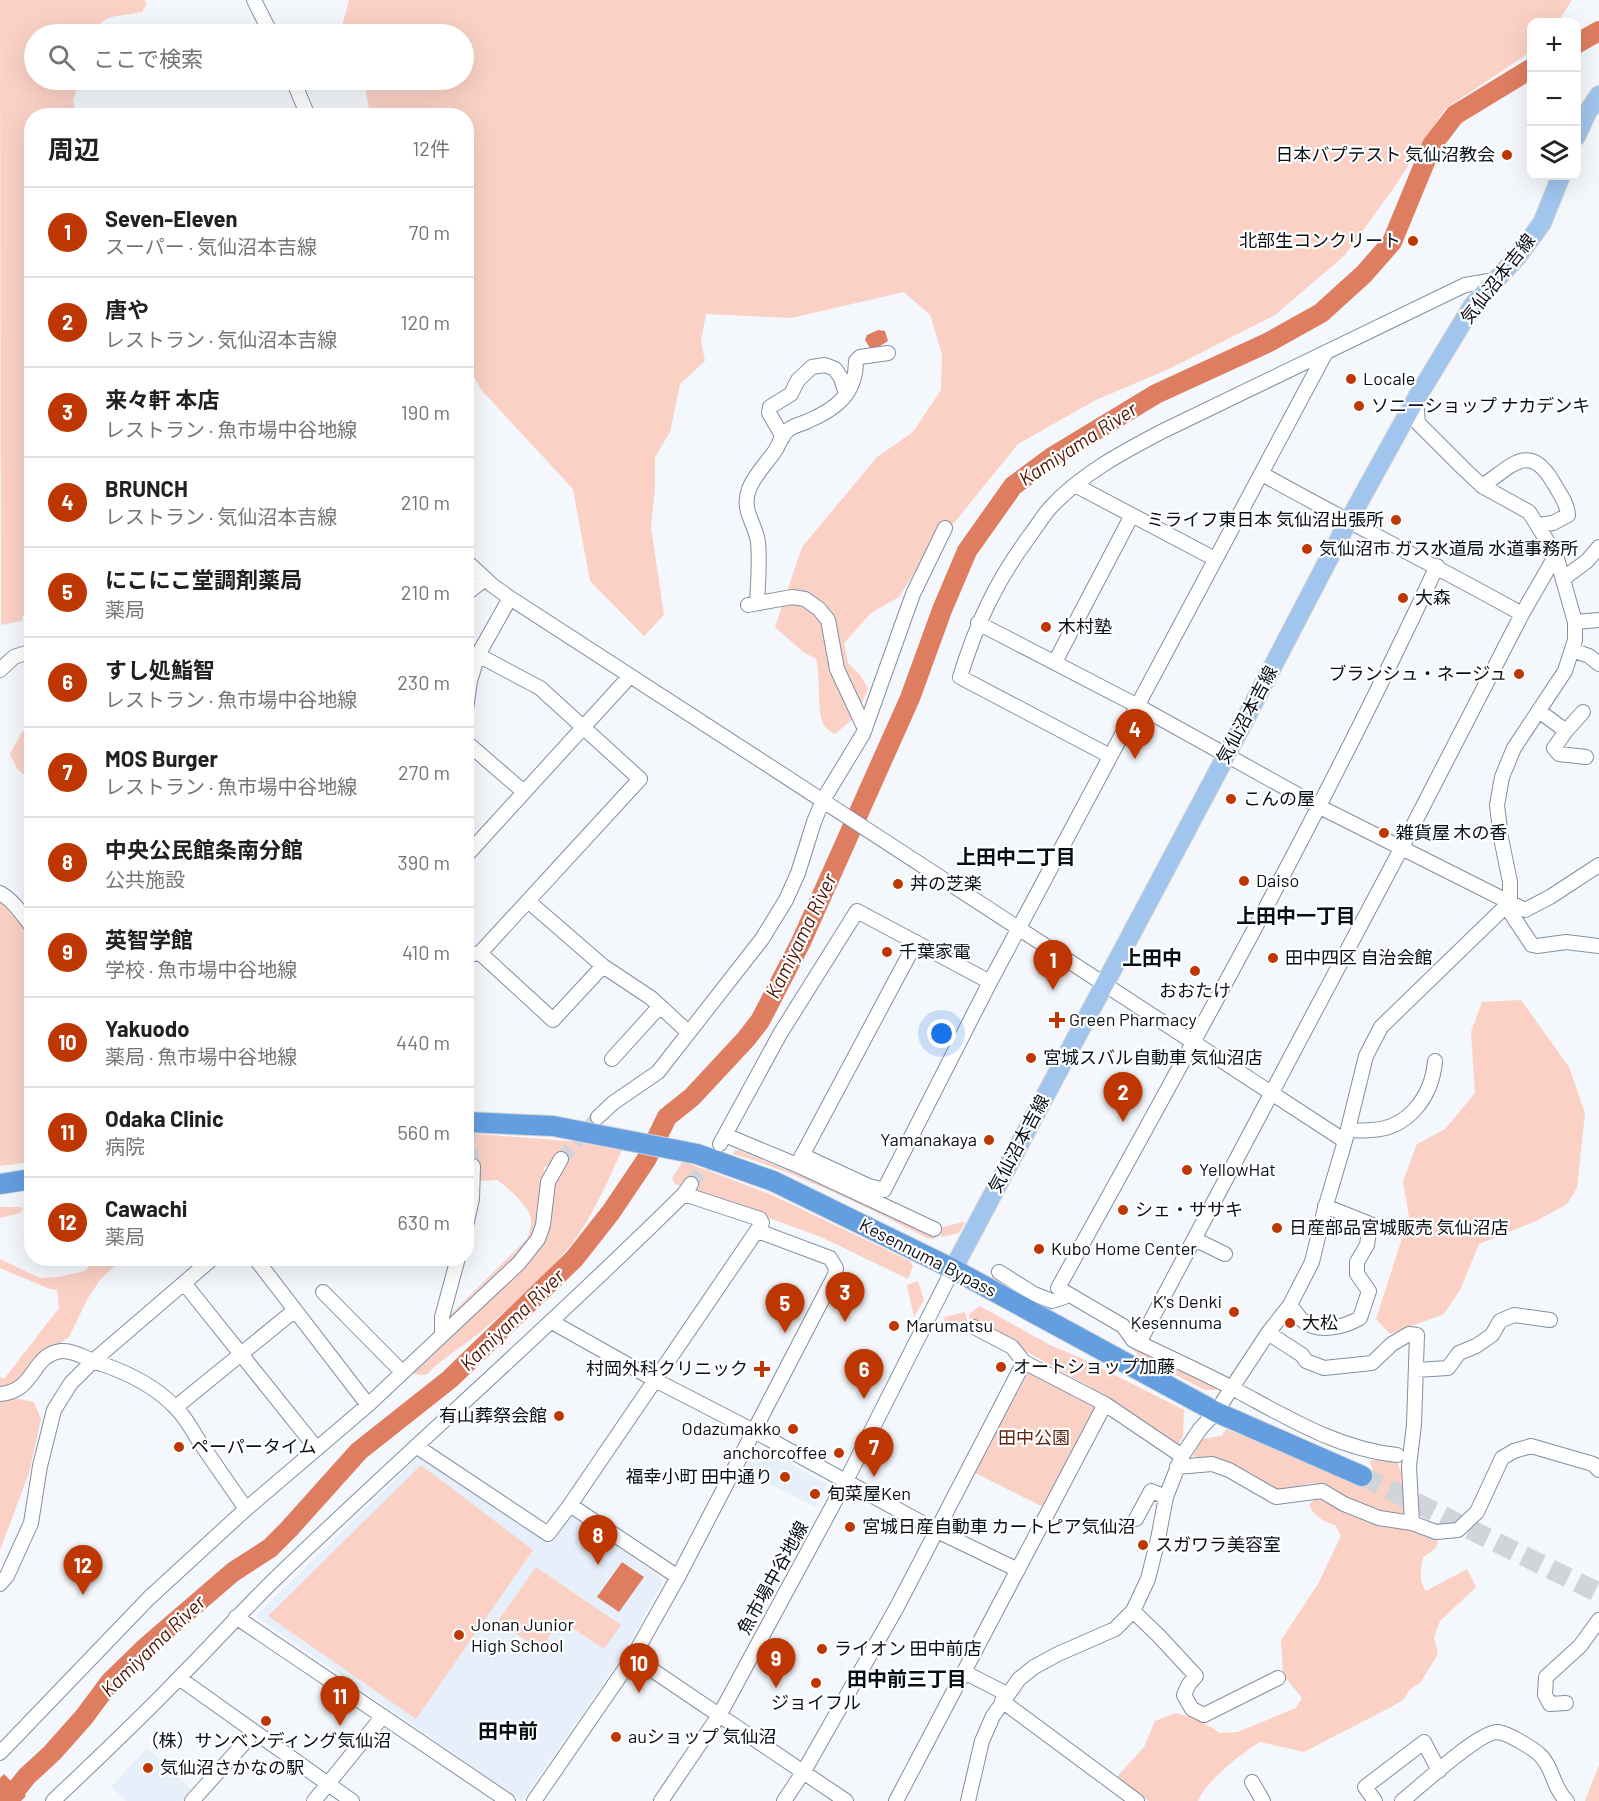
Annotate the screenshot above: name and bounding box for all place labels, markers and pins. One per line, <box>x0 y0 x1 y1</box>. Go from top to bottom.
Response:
place label: 日本バプテスト 気仙沼教会 <box>1275 143 1495 165</box>
marker: 日本バプテスト 気仙沼教会 <box>1500 148 1514 162</box>
place label: 北部生コンクリート <box>1239 229 1401 251</box>
marker: 北部生コンクリート <box>1406 234 1420 248</box>
place label: Locale <box>1363 367 1415 389</box>
marker: Locale <box>1344 372 1358 386</box>
place label: ソニーショップ ナカデンキ <box>1371 394 1590 416</box>
marker: ソニーショップ ナカデンキ <box>1352 399 1366 413</box>
place label: ミライフ東日本 気仙沼出張所 <box>1146 508 1384 530</box>
marker: ミライフ東日本 気仙沼出張所 <box>1389 513 1403 527</box>
place label: 気仙沼市 ガス水道局 水道事務所 <box>1319 537 1578 559</box>
marker: 気仙沼市 ガス水道局 水道事務所 <box>1300 542 1314 556</box>
place label: 大森 <box>1415 586 1451 608</box>
marker: 大森 <box>1396 591 1410 605</box>
place label: 木村塾 <box>1058 615 1112 637</box>
marker: 木村塾 <box>1039 620 1053 634</box>
place label: ブランシュ・ネージュ <box>1329 662 1507 684</box>
marker: ブランシュ・ネージュ <box>1512 667 1526 681</box>
pin: 4 <box>1116 710 1154 759</box>
place label: こんの屋 <box>1243 787 1315 809</box>
marker: こんの屋 <box>1224 792 1238 806</box>
place label: 雑貨屋 木の香 <box>1396 821 1508 843</box>
marker: 雑貨屋 木の香 <box>1377 826 1391 840</box>
place label: Daiso <box>1256 869 1299 891</box>
place label: 丼の芝楽 <box>910 872 982 894</box>
marker: Daiso <box>1237 874 1251 888</box>
marker: 丼の芝楽 <box>891 877 905 891</box>
place label: 千葉家電 <box>899 940 971 962</box>
pin: 1 <box>1034 940 1072 990</box>
marker: 千葉家電 <box>880 945 894 959</box>
place label: 田中四区 自治会館 <box>1285 946 1433 968</box>
marker: 田中四区 自治会館 <box>1266 951 1280 965</box>
marker: おおたけ <box>1188 964 1202 978</box>
place label: おおたけ <box>1159 979 1231 1001</box>
place label: Green Pharmacy <box>1069 1008 1197 1030</box>
marker: Green Pharmacy <box>1050 1013 1064 1027</box>
place label: 宮城スバル自動車 気仙沼店 <box>1043 1046 1263 1068</box>
marker: 宮城スバル自動車 気仙沼店 <box>1024 1051 1038 1065</box>
pin: 2 <box>1104 1072 1142 1122</box>
place label: Yamanakaya <box>880 1128 977 1150</box>
marker: Yamanakaya <box>982 1133 996 1147</box>
place label: YellowHat <box>1199 1158 1276 1180</box>
marker: YellowHat <box>1180 1163 1194 1177</box>
place label: シェ・ササキ <box>1135 1198 1243 1220</box>
marker: シェ・ササキ <box>1116 1203 1130 1217</box>
place label: 日産部品宮城販売 気仙沼店 <box>1289 1216 1509 1238</box>
marker: 日産部品宮城販売 気仙沼店 <box>1270 1221 1284 1235</box>
place label: Kubo Home Center <box>1051 1237 1197 1259</box>
marker: Kubo Home Center <box>1032 1242 1046 1256</box>
pin: 3 <box>826 1272 864 1322</box>
pin: 5 <box>766 1284 804 1333</box>
place label: K's Denki Kesennuma <box>1130 1290 1222 1333</box>
marker: K's Denki Kesennuma <box>1227 1305 1241 1319</box>
place label: 大松 <box>1302 1311 1338 1333</box>
place label: Marumatsu <box>906 1314 993 1336</box>
marker: 大松 <box>1283 1316 1297 1330</box>
marker: Marumatsu <box>887 1319 901 1333</box>
pin: 6 <box>844 1350 884 1399</box>
place label: オートショップ加藤 <box>1013 1355 1175 1377</box>
place label: 村岡外科クリニック <box>586 1357 748 1379</box>
marker: 村岡外科クリニック <box>753 1360 771 1378</box>
marker: オートショップ加藤 <box>994 1360 1008 1374</box>
place label: 有山葬祭会館 <box>439 1404 547 1426</box>
marker: 有山葬祭会館 <box>552 1409 566 1423</box>
place label: Odazumakko <box>682 1417 781 1439</box>
marker: Odazumakko <box>786 1422 800 1436</box>
pin: 7 <box>854 1428 894 1477</box>
place label: ペーパータイム <box>191 1435 316 1457</box>
marker: ペーパータイム <box>172 1440 186 1454</box>
place label: anchorcoffee <box>723 1441 827 1463</box>
marker: anchorcoffee <box>832 1446 846 1460</box>
place label: 福幸小町 田中通り <box>625 1465 773 1487</box>
marker: 福幸小町 田中通り <box>778 1470 792 1484</box>
place label: 旬菜屋Ken <box>827 1482 911 1504</box>
marker: 旬菜屋Ken <box>808 1487 822 1501</box>
place label: 宮城日産自動車 カートピア気仙沼 <box>862 1515 1136 1537</box>
pin: 8 <box>578 1516 618 1565</box>
marker: 宮城日産自動車 カートピア気仙沼 <box>843 1520 857 1534</box>
place label: スガワラ美容室 <box>1155 1533 1281 1555</box>
marker: スガワラ美容室 <box>1136 1538 1150 1552</box>
pin: 12 <box>64 1546 103 1595</box>
place label: Jonan Junior High School <box>471 1613 575 1656</box>
marker: Jonan Junior High School <box>452 1628 466 1642</box>
place label: ライオン 田中前店 <box>834 1637 982 1659</box>
pin: 9 <box>756 1638 796 1688</box>
marker: ライオン 田中前店 <box>815 1642 829 1656</box>
pin: 10 <box>620 1644 658 1693</box>
pin: 11 <box>320 1676 360 1726</box>
marker: ジョイフル <box>809 1676 823 1690</box>
place label: ジョイフル <box>771 1691 861 1713</box>
marker: （株）サンベンディング気仙沼 <box>259 1714 273 1728</box>
place label: auショップ 気仙沼 <box>628 1725 776 1747</box>
place label: （株）サンベンディング気仙沼 <box>141 1729 391 1751</box>
marker: auショップ 気仙沼 <box>609 1730 623 1744</box>
place label: 気仙沼さかなの駅 <box>160 1756 304 1778</box>
marker: 気仙沼さかなの駅 <box>141 1761 155 1775</box>

